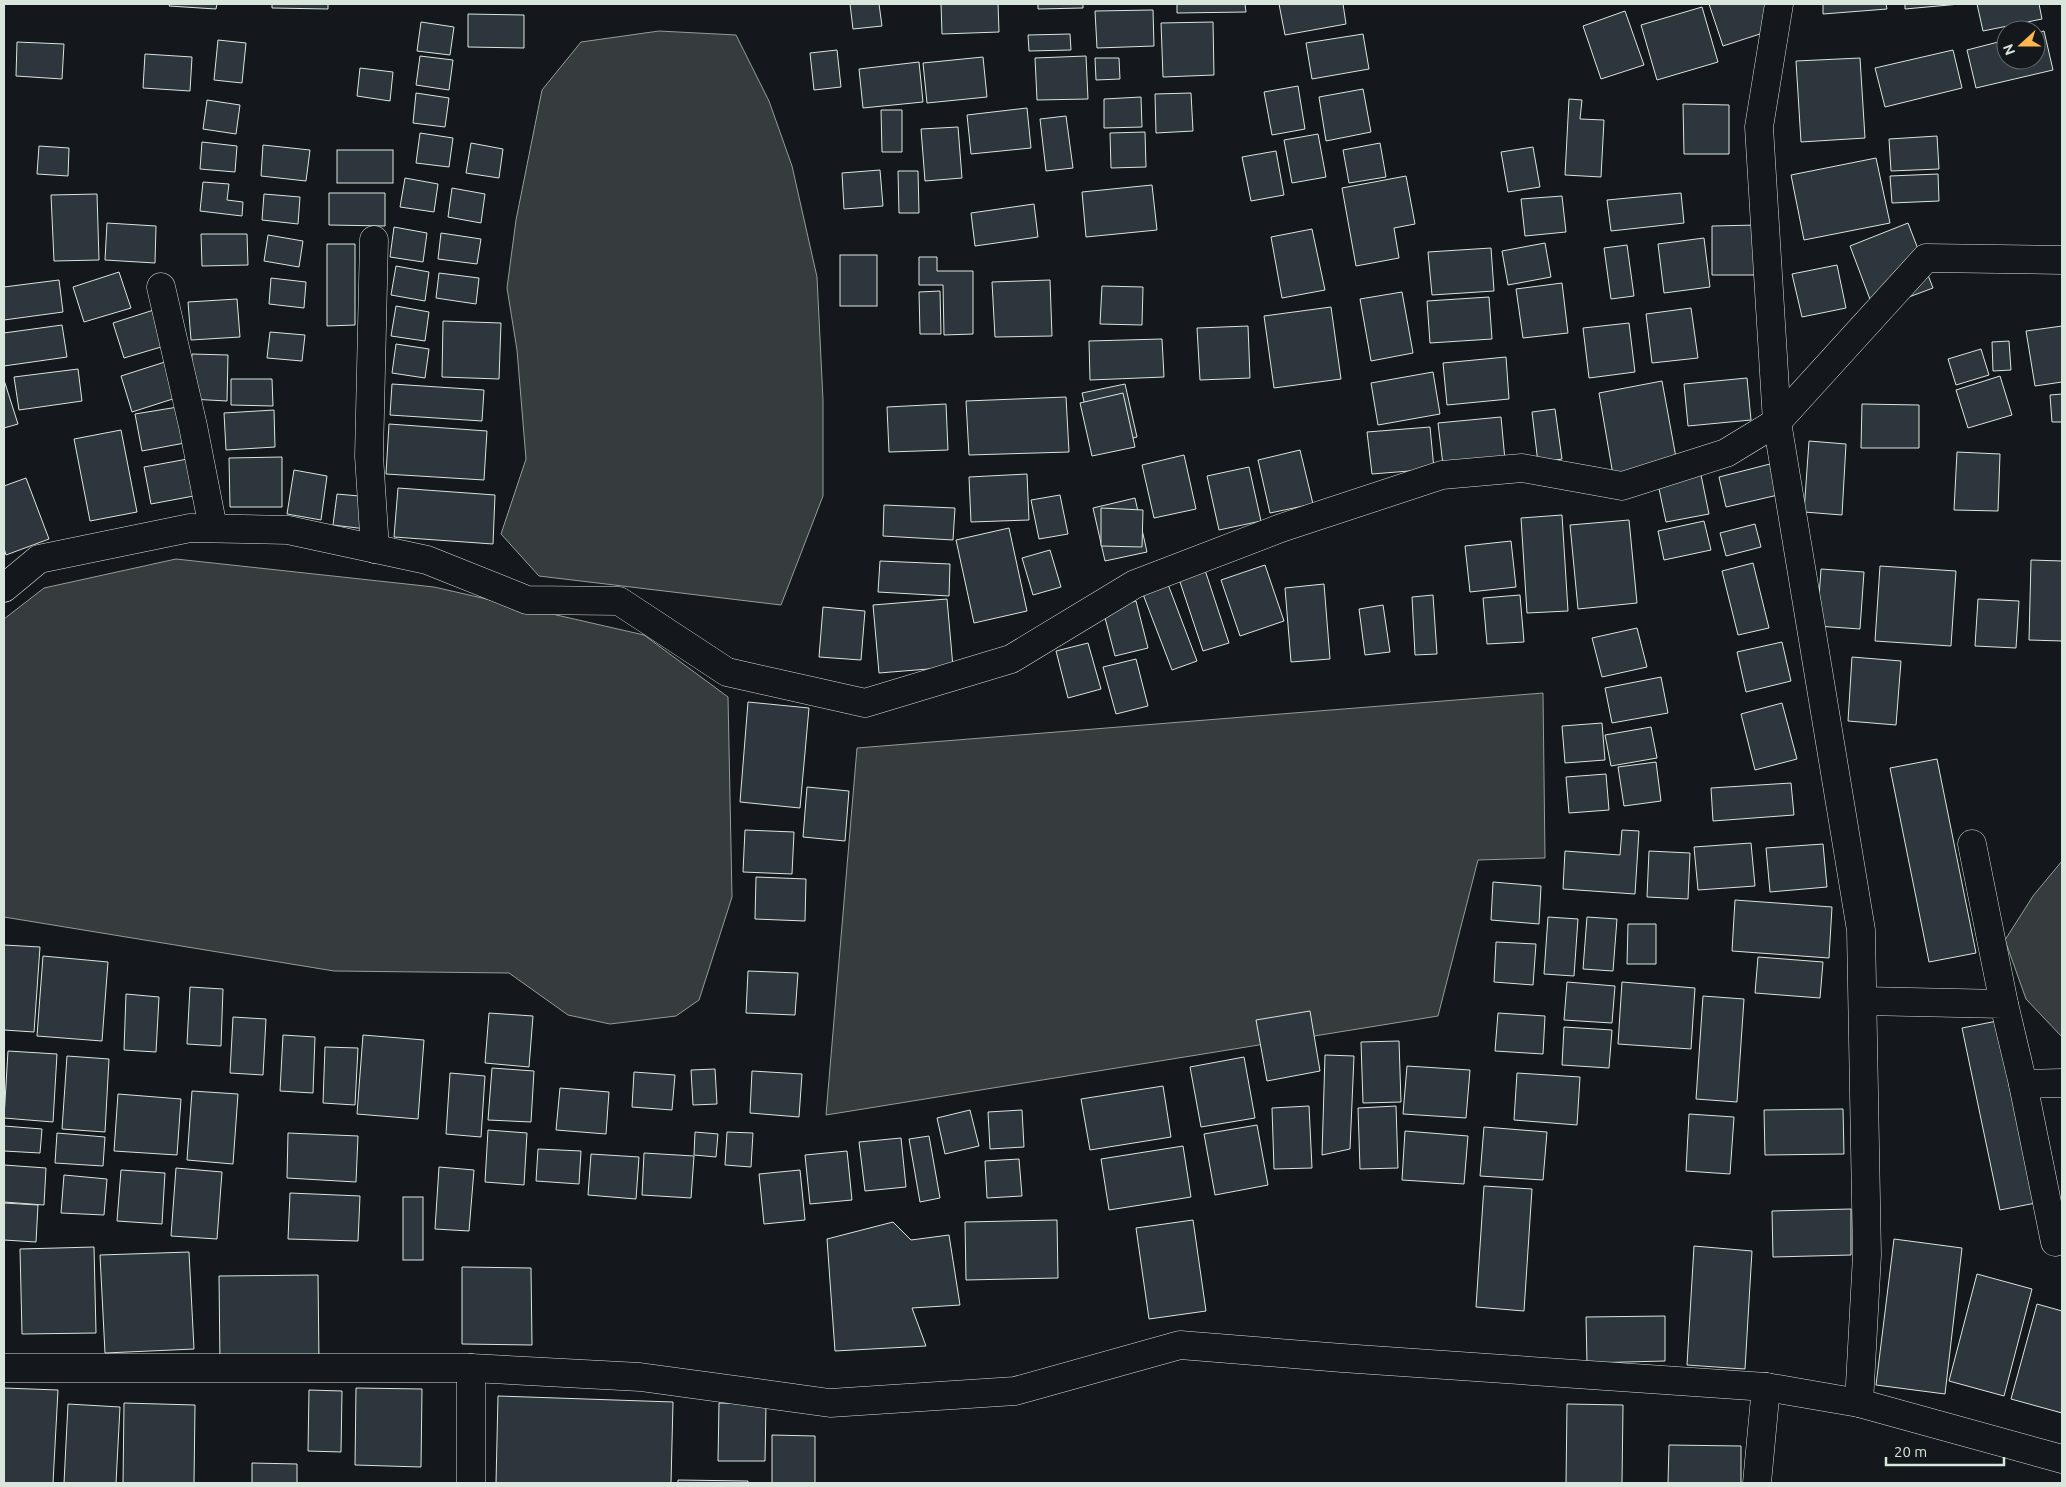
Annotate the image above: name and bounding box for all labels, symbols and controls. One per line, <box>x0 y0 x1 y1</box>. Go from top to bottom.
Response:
north arrow <box>1996 20 2046 70</box>
text: N <box>2000 42 2018 57</box>
scale bar <box>1886 1434 2004 1466</box>
text: 20 m <box>1894 1443 1927 1460</box>

